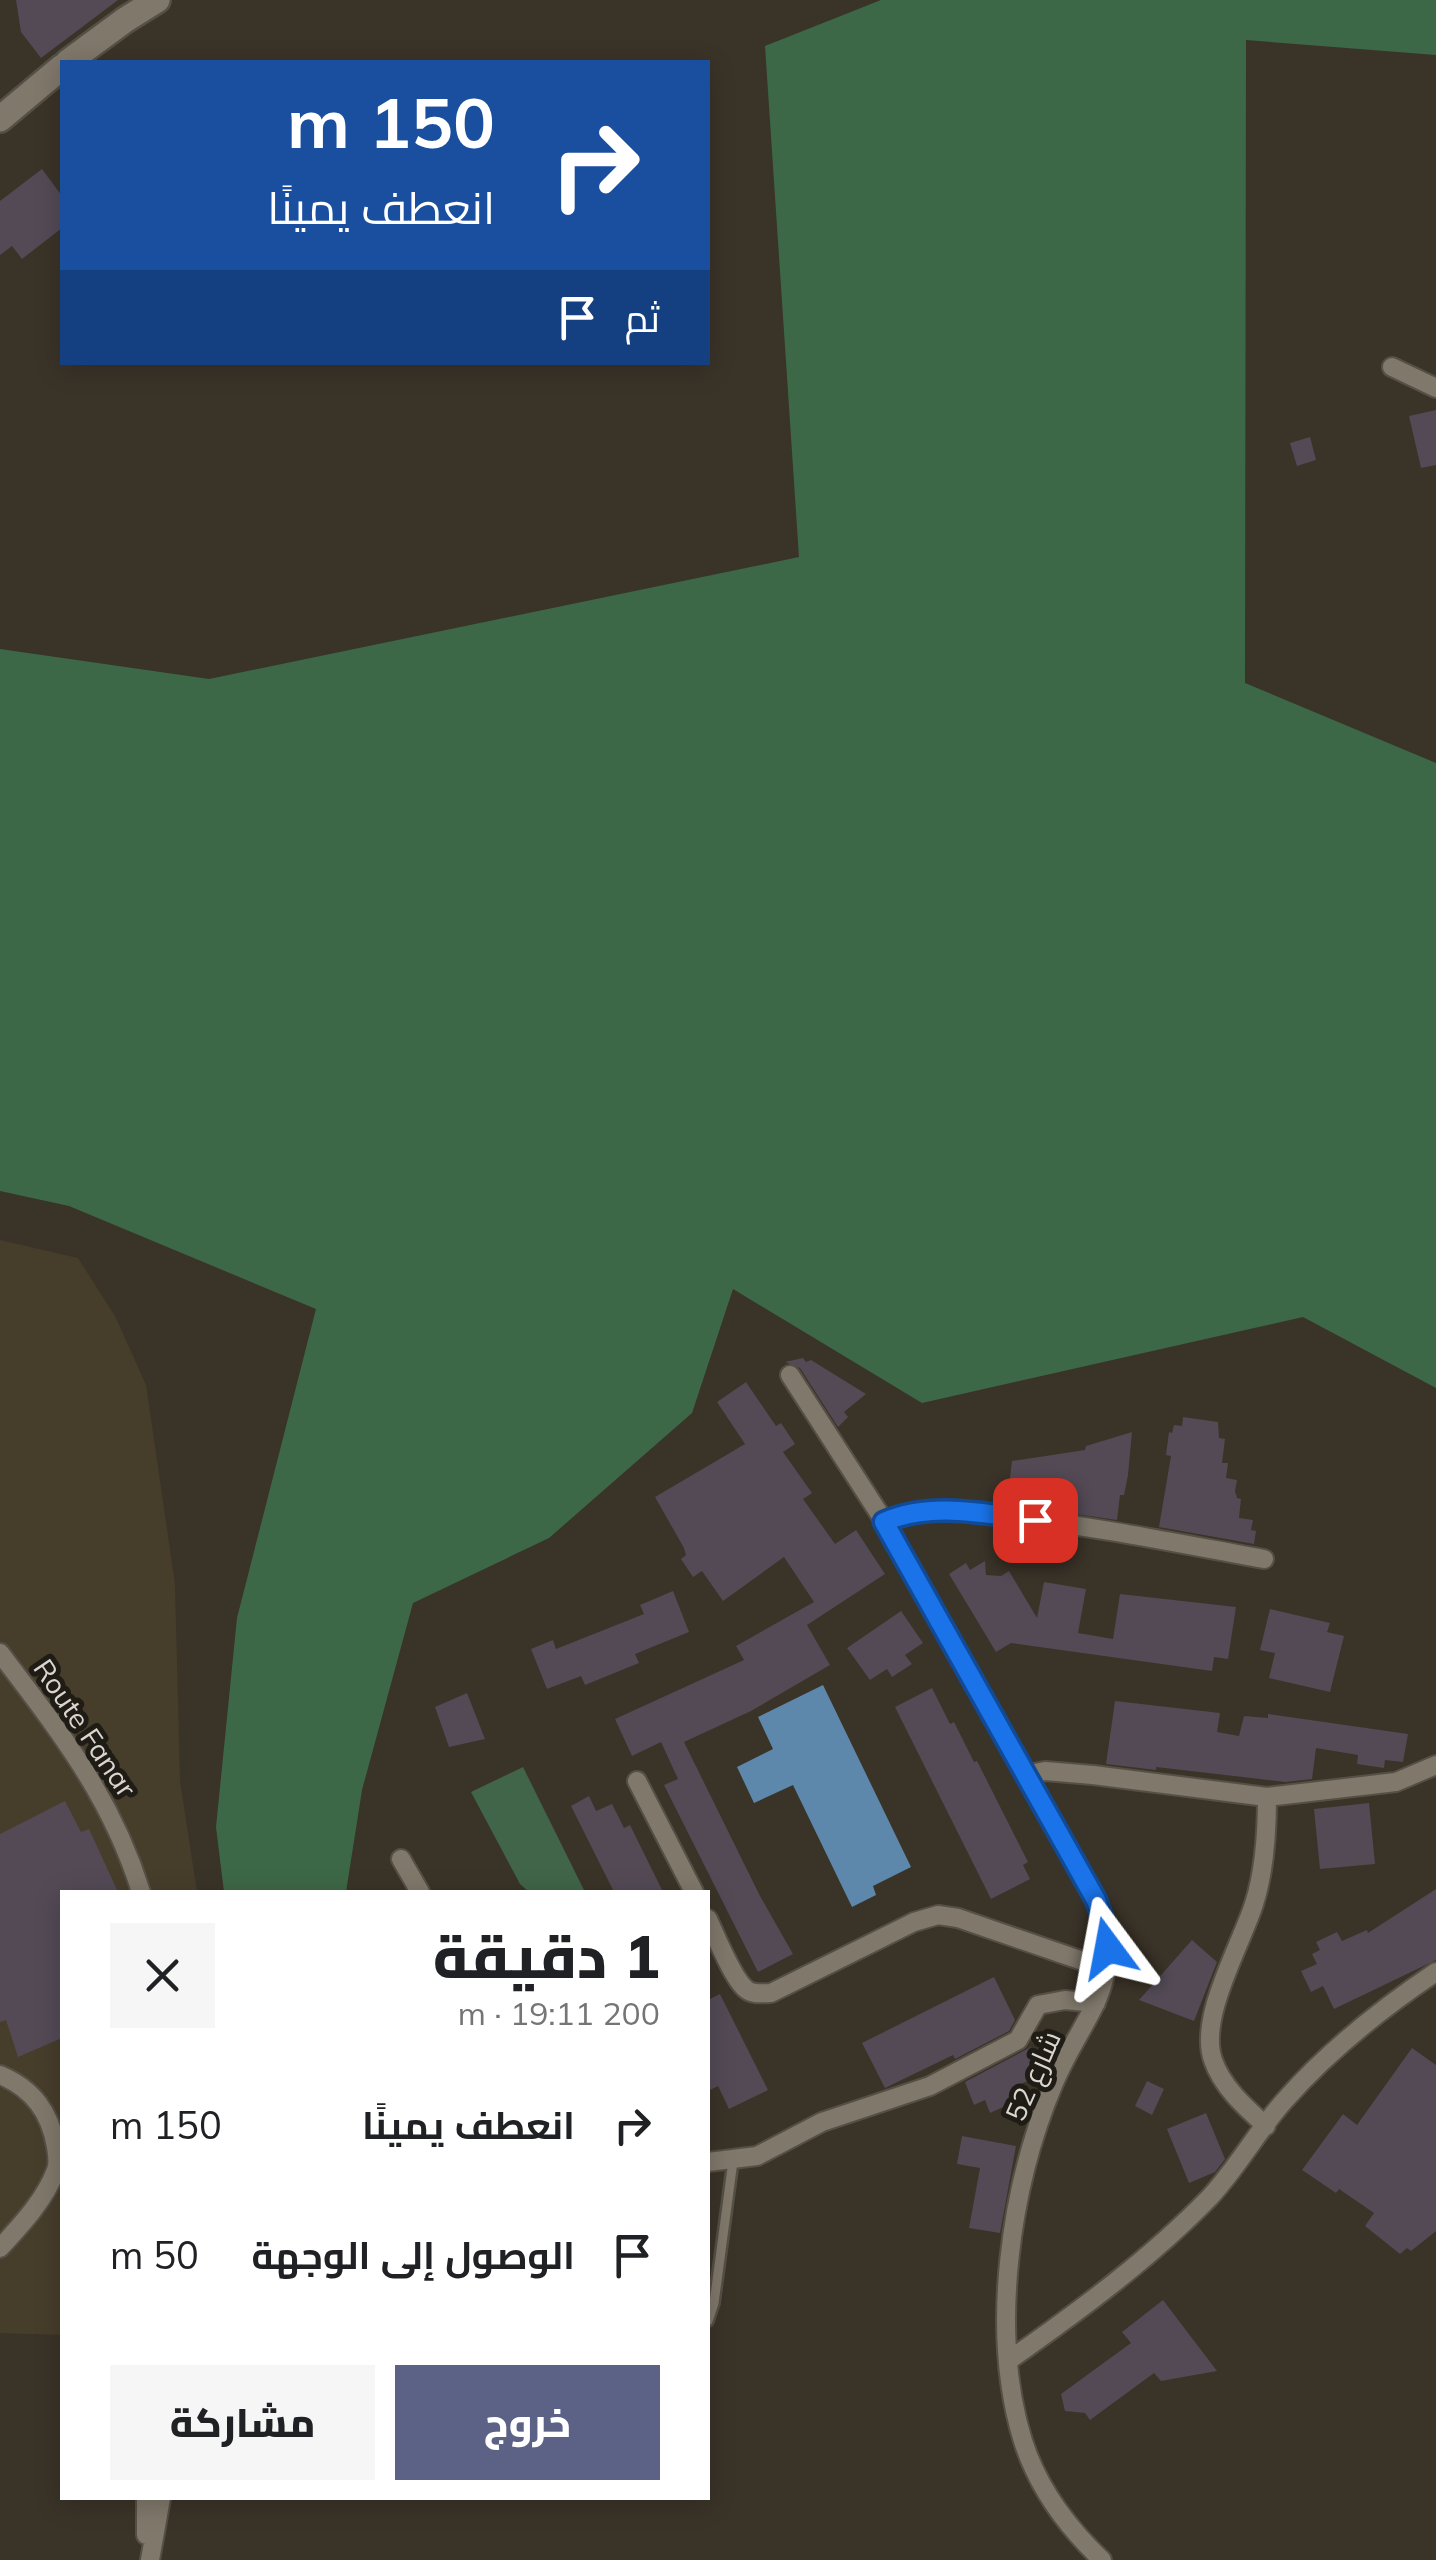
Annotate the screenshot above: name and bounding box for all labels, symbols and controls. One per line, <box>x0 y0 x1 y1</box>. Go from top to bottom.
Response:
text: 150 m <box>287 78 495 166</box>
icon: right <box>530 100 660 230</box>
text: انعطف يمينًا <box>267 179 495 235</box>
icon: arrive <box>550 290 605 345</box>
text: ثم <box>625 294 660 342</box>
pin <box>993 1478 1078 1563</box>
icon: arrive <box>1008 1493 1063 1548</box>
street label: Route Fanar <box>27 1652 145 1804</box>
position arrow <box>1056 1896 1160 2000</box>
text: 1 دقيقة <box>433 1918 660 1993</box>
button: close <box>110 1923 215 2028</box>
text: 200 m · 19:11 <box>458 1993 660 2033</box>
street label: شارع 52 <box>997 2025 1070 2127</box>
icon: right <box>605 2098 660 2153</box>
text: 150 m <box>110 2101 222 2149</box>
text: انعطف يمينًا <box>362 2101 575 2149</box>
icon: arrive <box>605 2228 660 2283</box>
text: 50 m <box>110 2231 199 2279</box>
text: الوصول إلى الوجهة <box>251 2231 575 2279</box>
button: مشاركة <box>110 2365 375 2480</box>
button: خروج <box>395 2365 660 2480</box>

